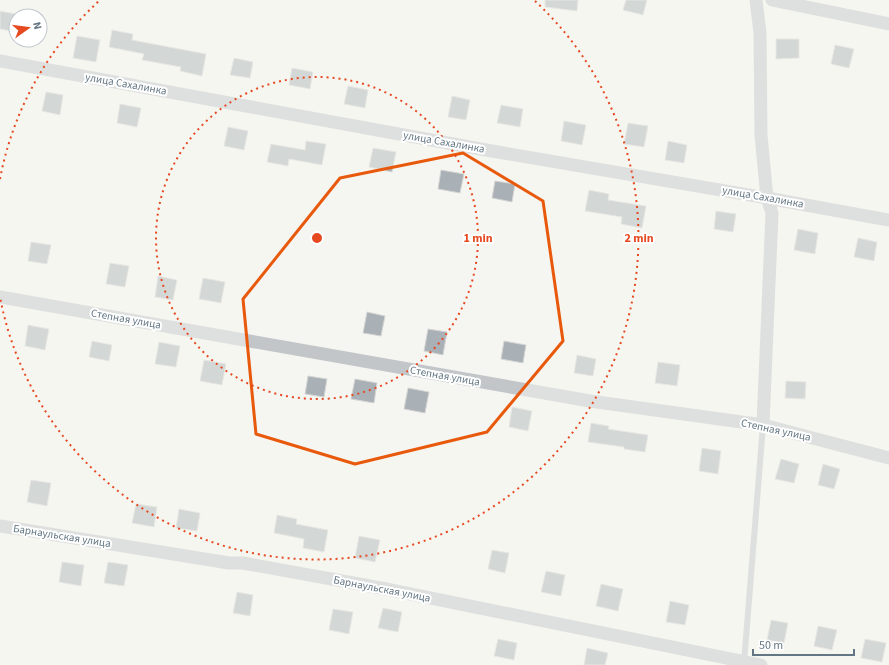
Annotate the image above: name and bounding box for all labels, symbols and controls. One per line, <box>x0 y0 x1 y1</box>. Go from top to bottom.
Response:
north arrow <box>8 8 48 48</box>
text: N <box>29 20 45 31</box>
street label: улица Сахалинка <box>84 69 168 99</box>
street label: улица Сахалинка <box>402 127 486 157</box>
street label: улица Сахалинка <box>721 182 805 212</box>
text: 1 min <box>463 230 493 247</box>
text: 2 min <box>624 230 654 247</box>
centre of rings <box>310 231 324 245</box>
street label: Степная улица <box>90 305 162 333</box>
street label: Степная улица <box>409 362 481 390</box>
street label: Степная улица <box>740 415 812 445</box>
street label: Барнаульская улица <box>12 521 112 551</box>
street label: Барнаульская улица <box>332 572 432 606</box>
scale bar <box>753 631 854 657</box>
text: 50 m <box>759 637 783 654</box>

